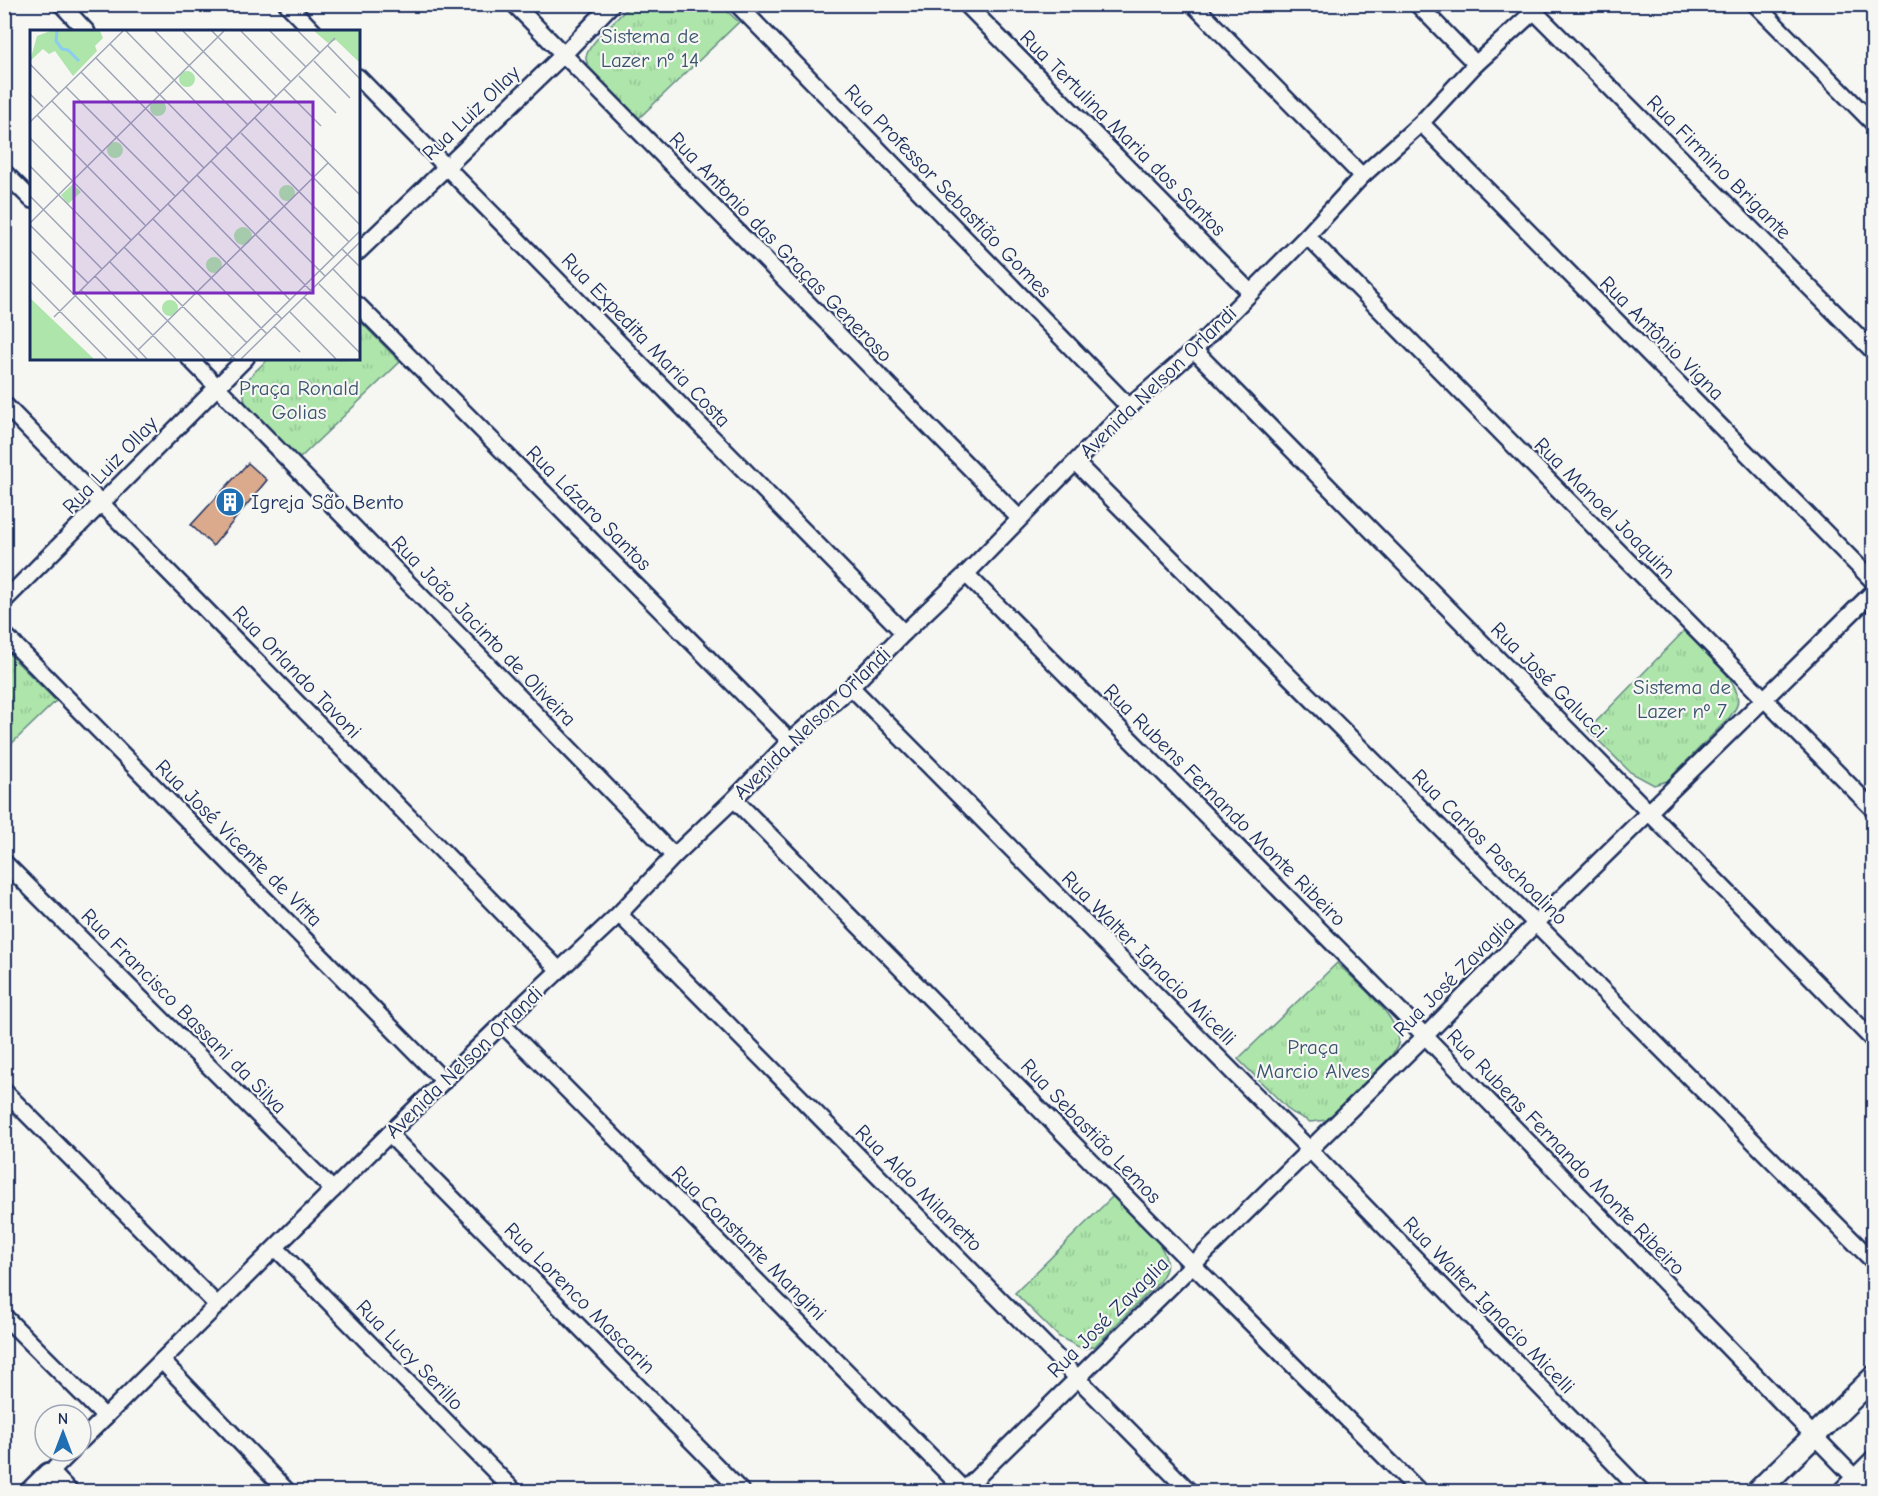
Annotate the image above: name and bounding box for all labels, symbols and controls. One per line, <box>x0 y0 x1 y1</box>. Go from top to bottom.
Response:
park label: Sistema de Lazer nº 14 <box>601 24 699 72</box>
street label: Rua Tertulina Maria dos Santos <box>1015 25 1231 241</box>
inset map <box>30 30 360 360</box>
street label: Rua Luiz Ollay <box>417 60 525 165</box>
street label: Rua Professor Sebastião Gomes <box>840 79 1056 303</box>
street label: Rua Firmino Brigante <box>1642 90 1796 244</box>
street label: Rua Antonio das Graças Generoso <box>664 127 898 367</box>
street label: Rua Expedita Maria Costa <box>557 248 735 432</box>
street label: Rua Antônio Vigna <box>1595 271 1729 405</box>
street label: Avenida Nelson Orlandi <box>1075 301 1241 463</box>
park label: Praça Ronald Golias <box>239 376 359 424</box>
street label: Rua Luiz Ollay <box>58 411 163 519</box>
street label: Rua Manoel Joaquim <box>1529 432 1681 584</box>
street label: Rua Lázaro Santos <box>522 441 656 575</box>
building icon: Igreja São Bento <box>214 486 246 518</box>
place label: Igreja São Bento <box>251 490 404 514</box>
street label: Rua João Jacinto de Oliveira <box>387 531 581 731</box>
street label: Rua Orlando Tavoni <box>228 601 366 743</box>
street label: Rua José Galucci <box>1486 617 1612 743</box>
street label: Avenida Nelson Orlandi <box>729 642 895 804</box>
park label: Sistema de Lazer nº 7 <box>1633 675 1731 723</box>
street label: Rua Rubens Fernando Monte Ribeiro <box>1099 679 1351 931</box>
street label: Rua José Vicente de Vitta <box>151 755 327 931</box>
street label: Rua Carlos Paschoalino <box>1407 764 1573 930</box>
street label: Rua Walter Ignacio Micelli <box>1057 866 1241 1050</box>
street label: Rua Francisco Bassani da Silva <box>77 904 291 1118</box>
street label: Rua José Zavaglia <box>1388 910 1520 1042</box>
street label: Avenida Nelson Orlandi <box>381 981 547 1143</box>
street label: Rua Rubens Fernando Monte Ribeiro <box>1442 1024 1690 1280</box>
park label: Praça Marcio Alves <box>1256 1035 1370 1083</box>
street label: Rua Sebastião Lemos <box>1016 1054 1166 1208</box>
street label: Rua Aldo Milanetto <box>851 1120 987 1256</box>
street label: Rua Constante Mangini <box>667 1161 831 1325</box>
street label: Rua Walter Ignacio Micelli <box>1398 1212 1580 1398</box>
street label: Rua Lorenco Mascarin <box>500 1218 660 1378</box>
street label: Rua José Zavaglia <box>1042 1251 1174 1383</box>
street label: Rua Lucy Serillo <box>351 1295 469 1415</box>
north arrow <box>33 1403 93 1463</box>
text: N <box>58 1410 68 1428</box>

